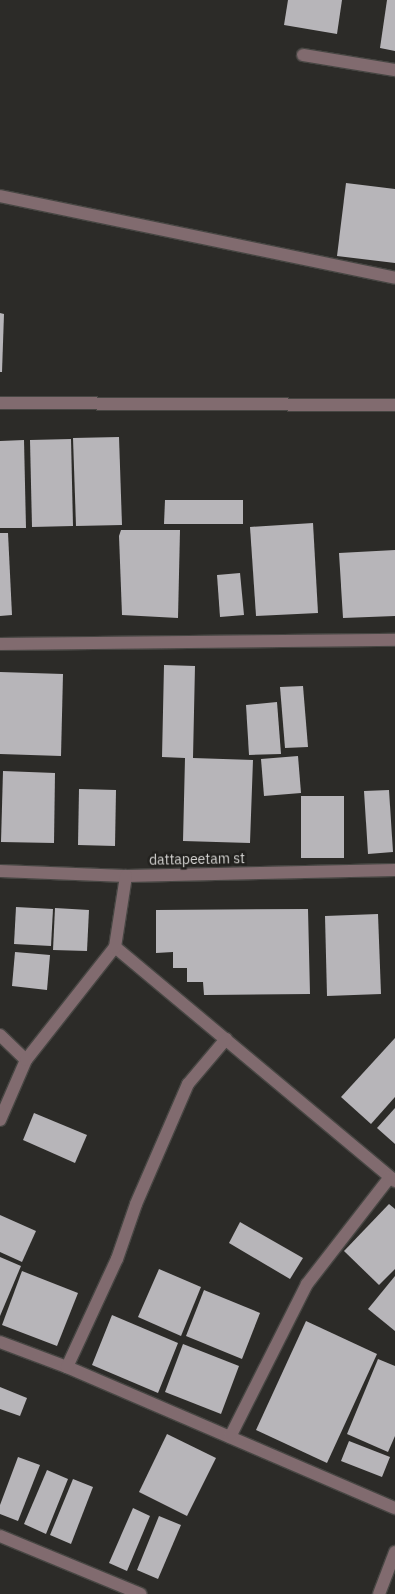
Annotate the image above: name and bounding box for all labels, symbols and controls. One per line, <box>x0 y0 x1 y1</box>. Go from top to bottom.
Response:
street label: dattapeetam st <box>149 850 245 868</box>

